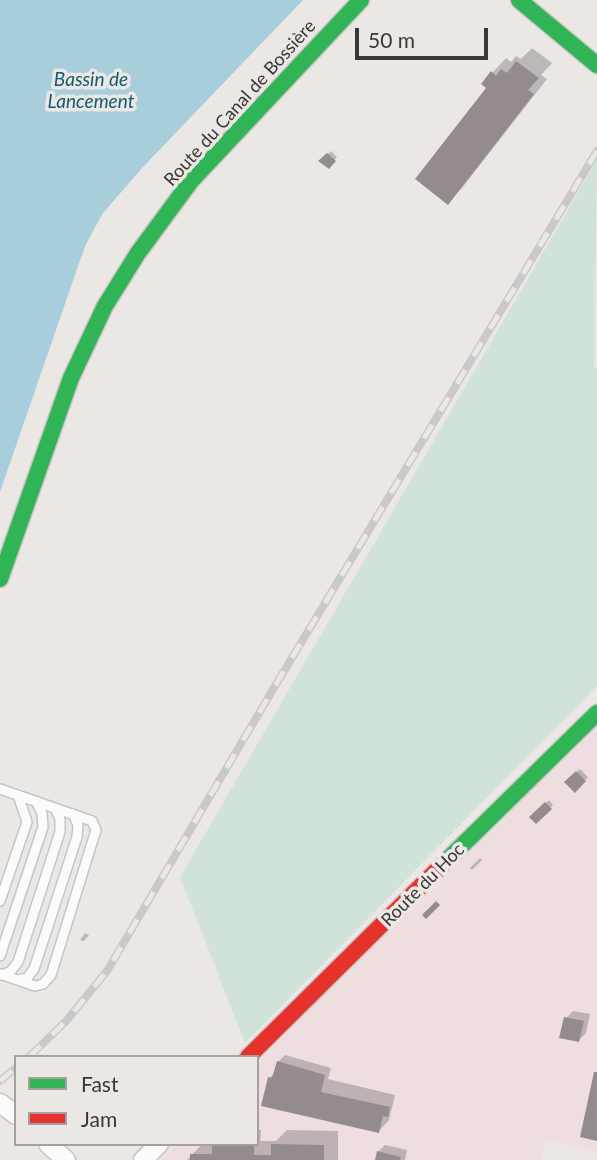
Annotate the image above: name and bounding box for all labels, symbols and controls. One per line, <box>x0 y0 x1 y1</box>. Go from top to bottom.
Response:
scale bar <box>359 14 492 58</box>
street label: Route du Canal de Bossière <box>160 16 320 190</box>
text: 50 m <box>368 27 415 52</box>
water label: Bassin de Lancement <box>48 69 134 113</box>
street label: Route du Hoc <box>377 839 469 931</box>
legend <box>14 1055 259 1146</box>
text: Fast <box>81 1071 118 1096</box>
text: Jam <box>81 1106 117 1131</box>

